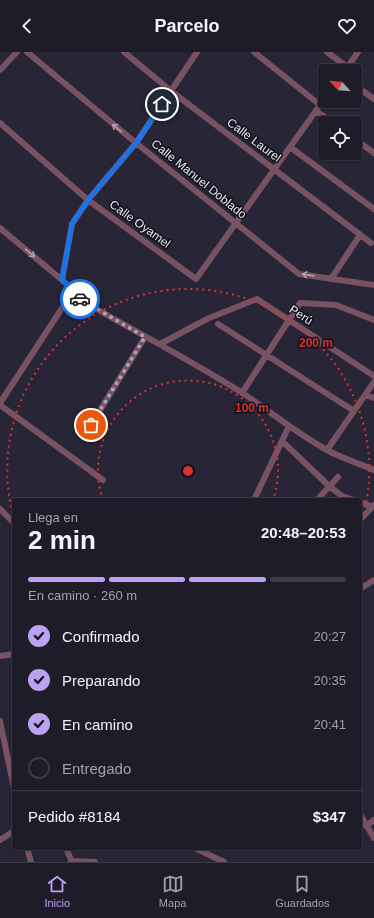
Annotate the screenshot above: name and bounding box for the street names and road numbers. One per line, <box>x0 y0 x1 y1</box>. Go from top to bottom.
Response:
street label: Calle Laurel <box>224 115 284 165</box>
street label: Calle Manuel Doblado <box>149 136 250 222</box>
street label: Calle Oyamel <box>107 197 173 251</box>
street label: Perú <box>287 302 315 328</box>

